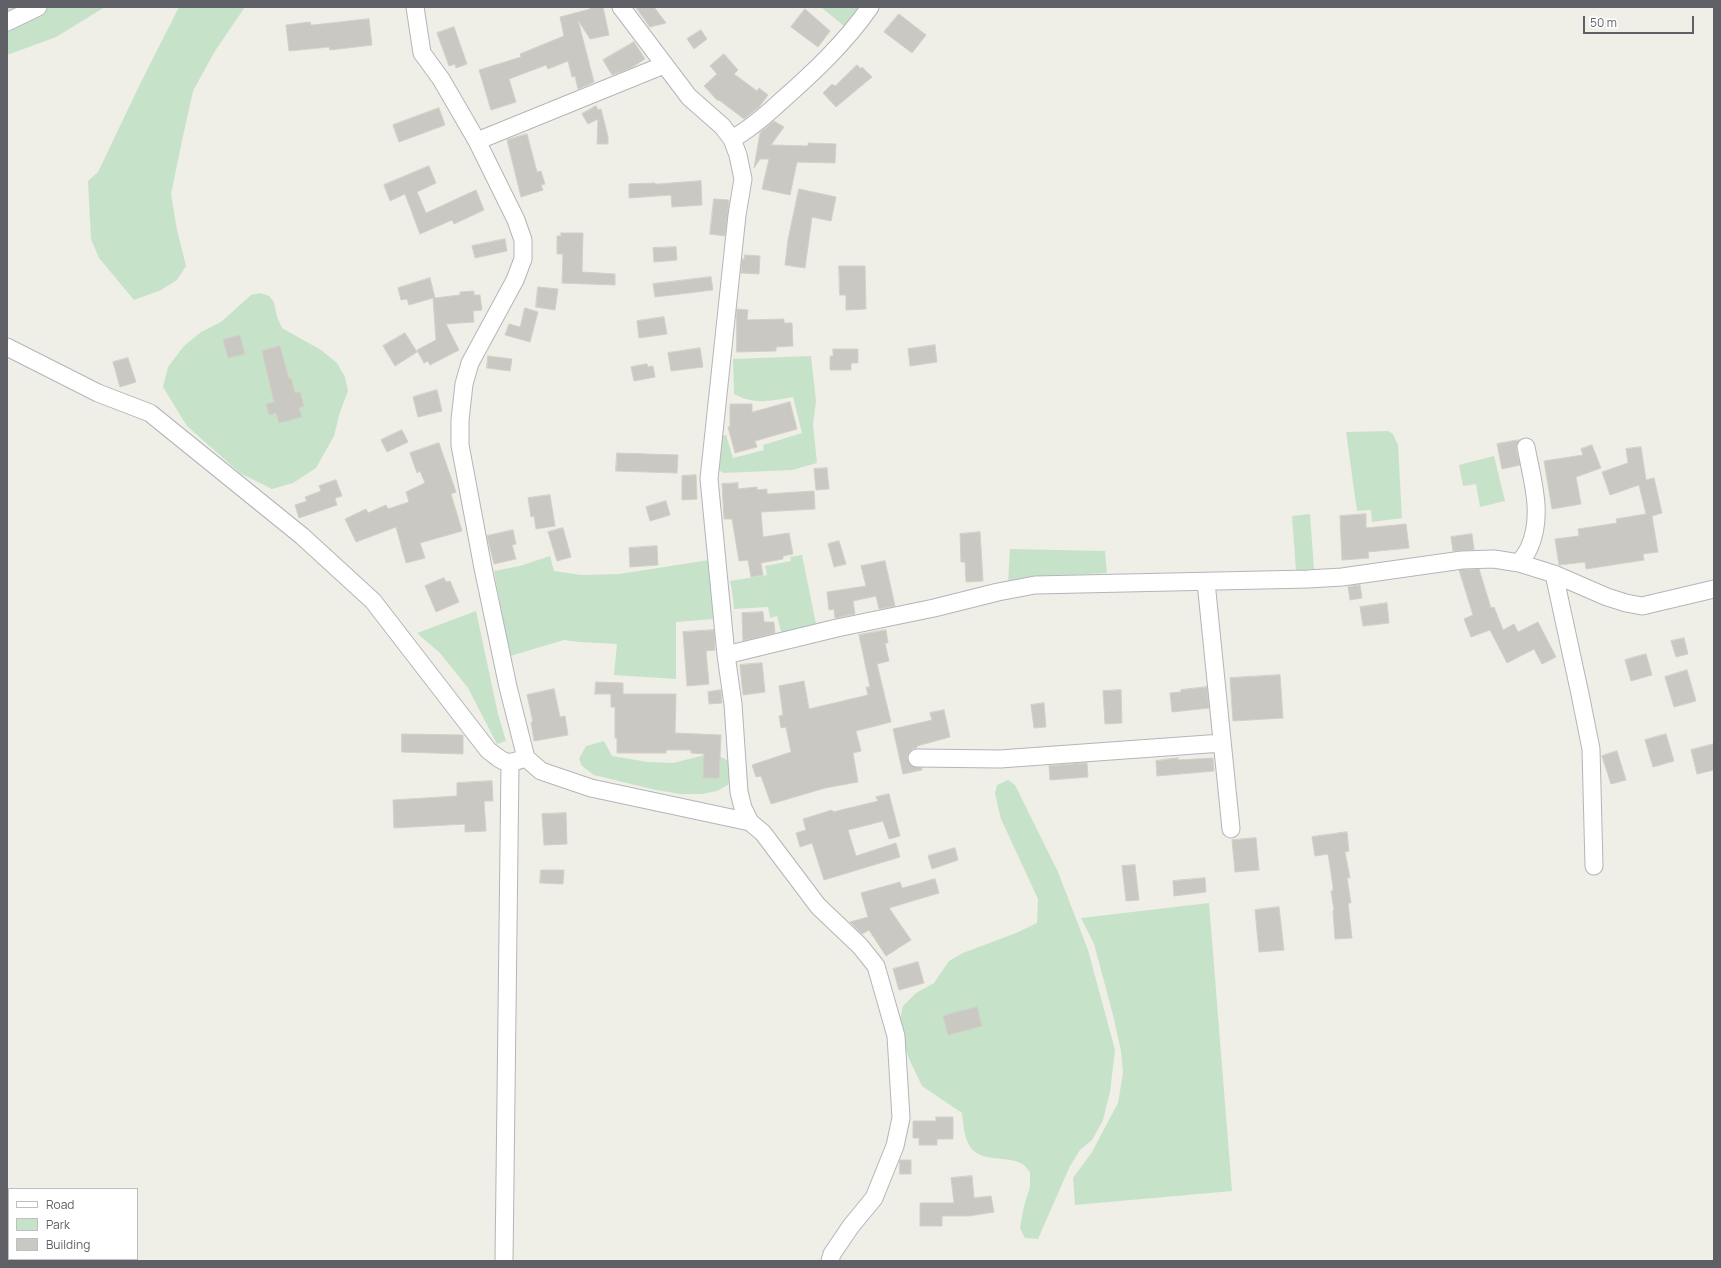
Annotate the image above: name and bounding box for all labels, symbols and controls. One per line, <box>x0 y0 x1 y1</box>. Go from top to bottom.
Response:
scale bar <box>1585 8 1696 34</box>
text: 50 m <box>1590 14 1617 31</box>
legend <box>8 1188 138 1260</box>
text: Road <box>46 1196 74 1213</box>
text: Park <box>46 1216 70 1233</box>
text: Building <box>46 1236 90 1253</box>

